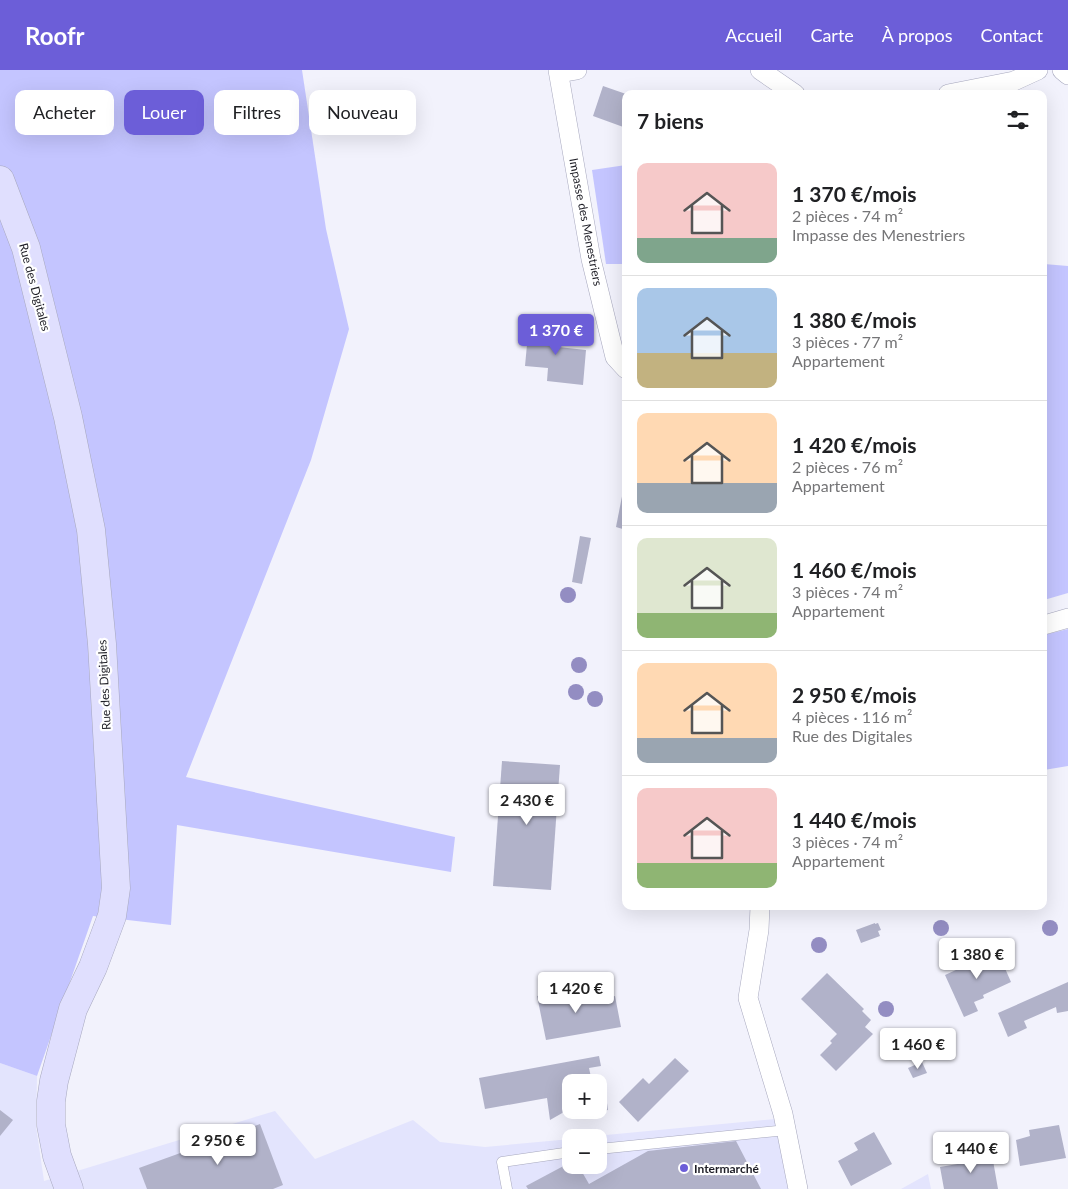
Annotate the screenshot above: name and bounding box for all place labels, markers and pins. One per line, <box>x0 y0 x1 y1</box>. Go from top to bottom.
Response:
pin: 1 370 € <box>510 314 602 356</box>
pin: 2 430 € <box>481 784 573 826</box>
pin: 1 380 € <box>931 938 1023 980</box>
pin: 1 420 € <box>530 972 622 1014</box>
pin: 1 460 € <box>872 1028 964 1070</box>
pin: 2 950 € <box>172 1124 264 1166</box>
pin: 1 440 € <box>925 1132 1017 1174</box>
place label: Intermarché <box>694 1161 759 1176</box>
marker: Intermarché <box>678 1162 690 1174</box>

